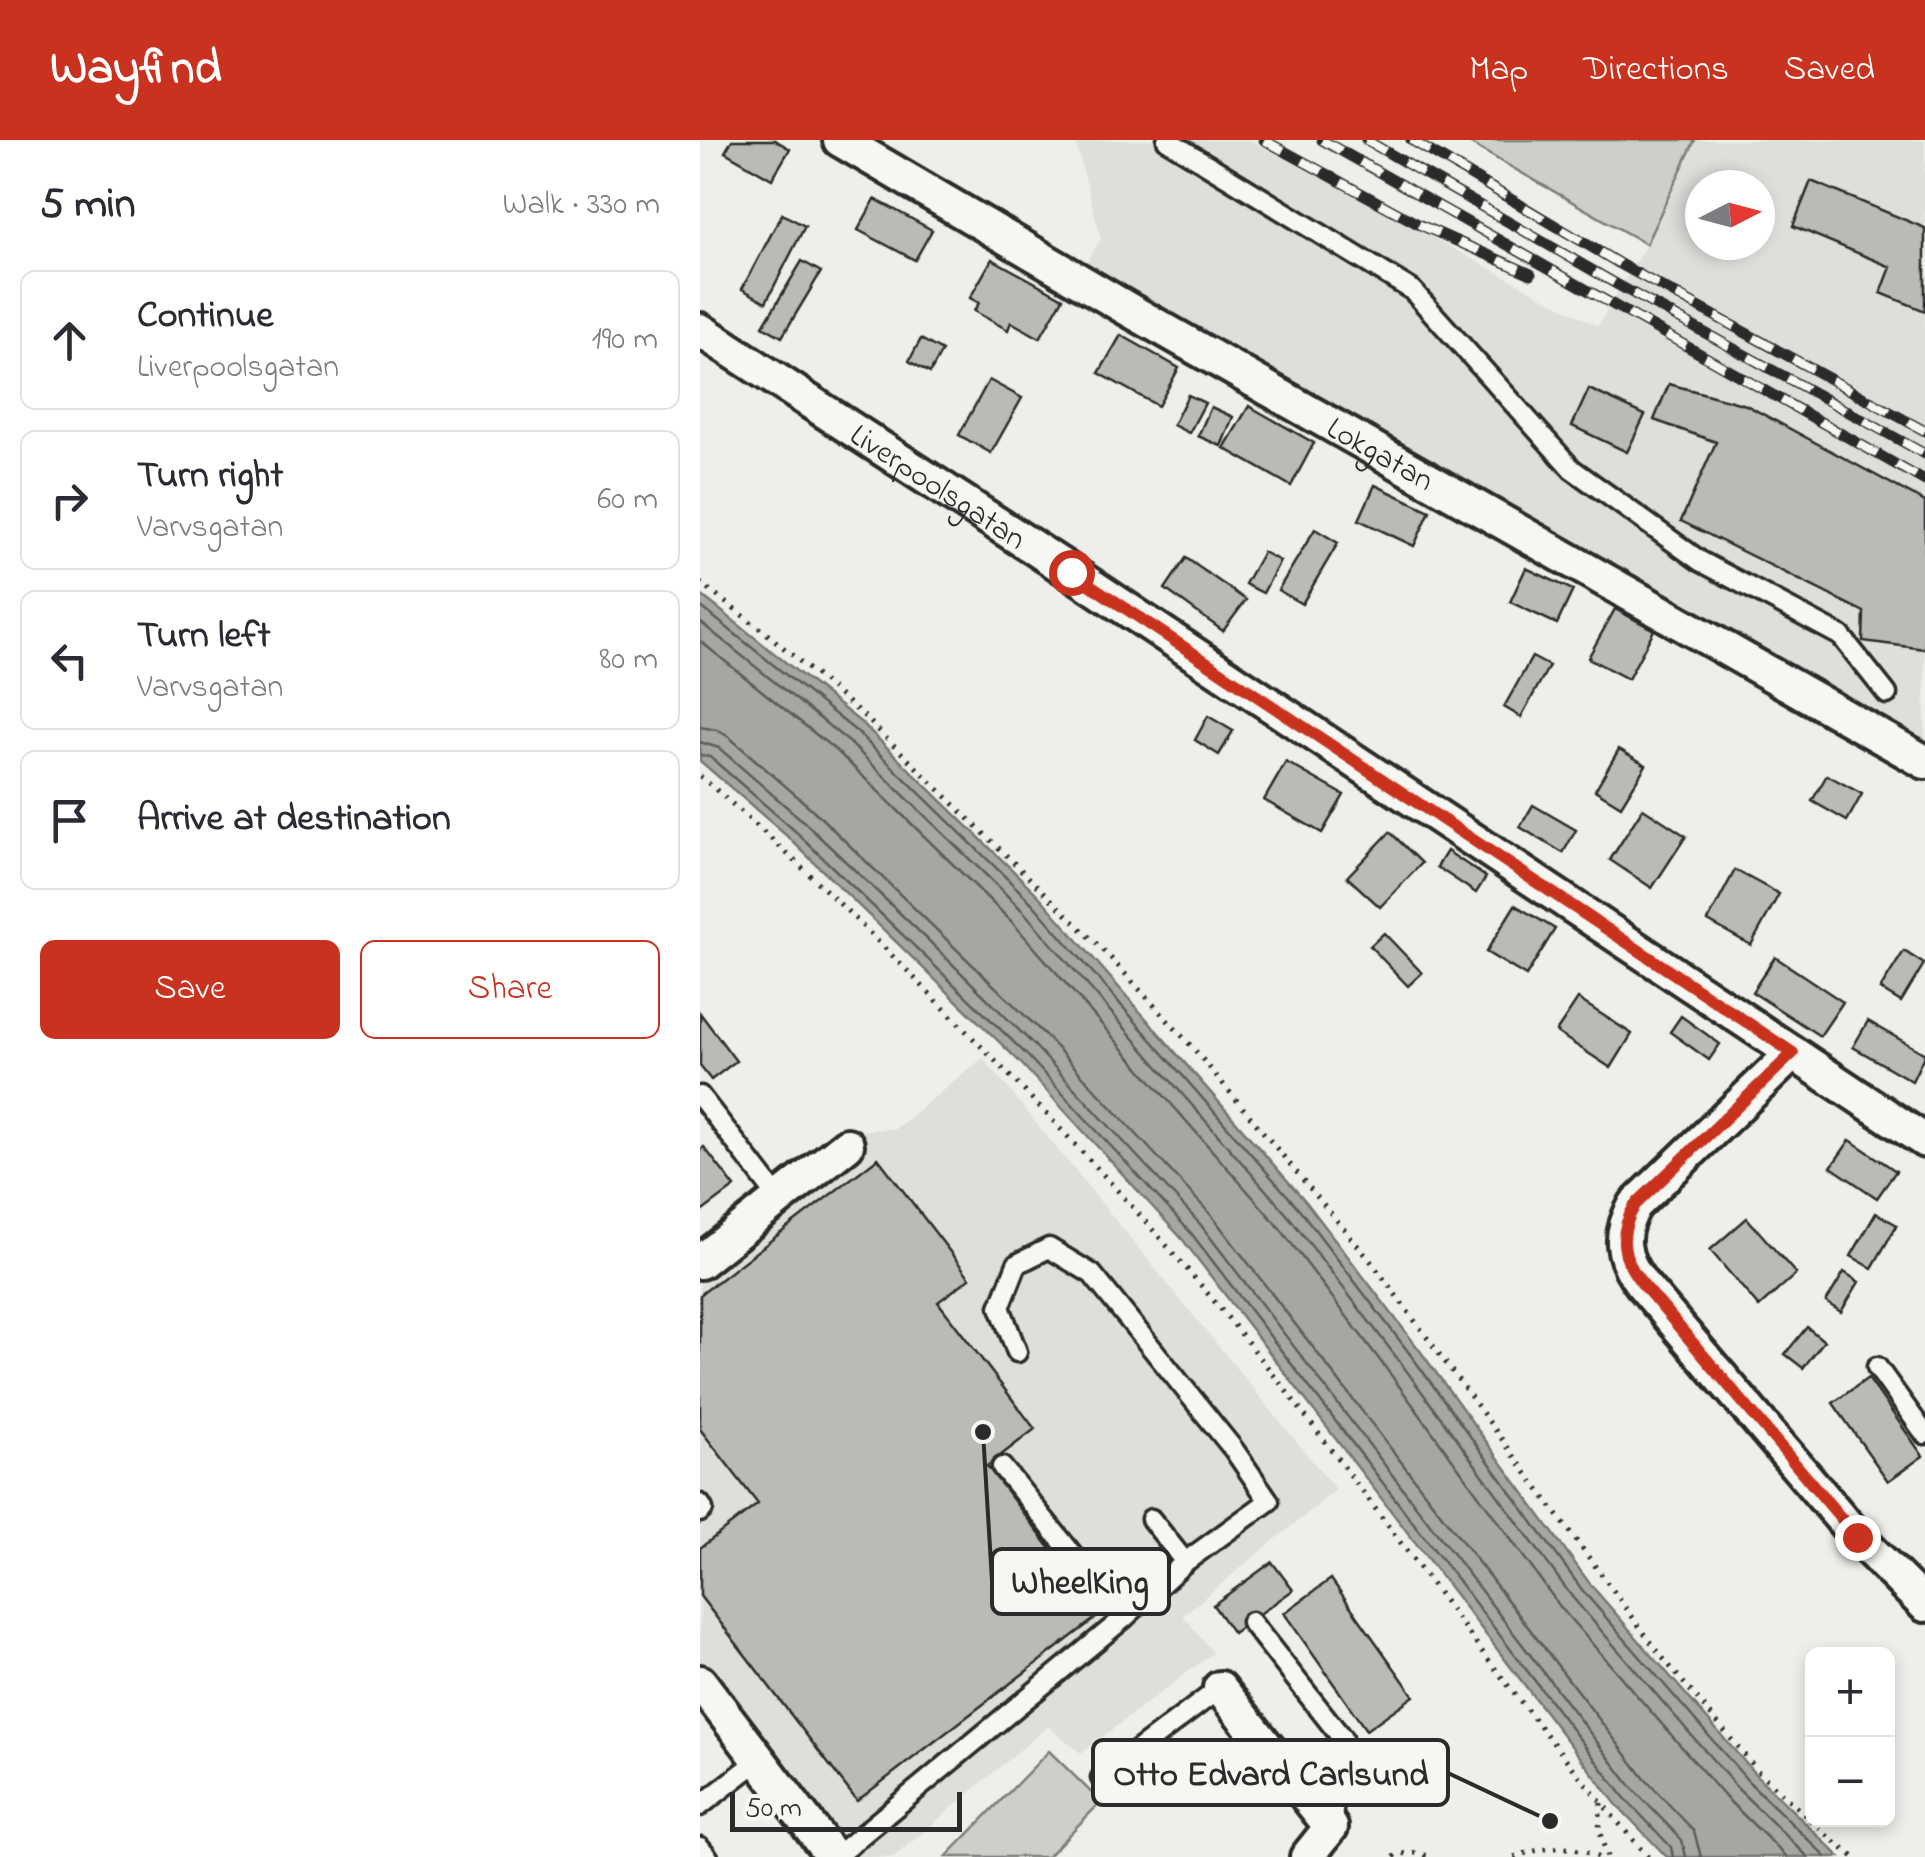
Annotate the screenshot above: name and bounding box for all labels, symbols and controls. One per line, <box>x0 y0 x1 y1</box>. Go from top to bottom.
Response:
text: Wayfind <box>50 35 221 105</box>
text: Map <box>1469 45 1528 96</box>
text: Directions <box>1583 45 1729 96</box>
text: Saved <box>1784 45 1875 96</box>
north arrow <box>1685 170 1775 260</box>
text: 5 min <box>40 175 135 236</box>
text: Walk · 330 m <box>503 182 660 229</box>
text: Continue <box>137 289 273 345</box>
icon: ahead <box>42 313 97 368</box>
text: 190 m <box>592 317 658 364</box>
text: Liverpoolsgatan <box>137 345 339 392</box>
street label: Lokgatan <box>1317 407 1442 505</box>
street label: Liverpoolsgatan <box>839 414 1034 564</box>
text: Turn right <box>137 449 283 505</box>
icon: right <box>42 473 97 528</box>
text: 60 m <box>597 477 658 524</box>
text: Varvsgatan <box>137 505 283 552</box>
route start <box>1049 550 1095 596</box>
text: Turn left <box>137 609 270 665</box>
icon: left <box>42 633 97 688</box>
text: 80 m <box>599 637 658 684</box>
text: Varvsgatan <box>137 665 283 712</box>
text: Arrive at destination <box>137 792 451 848</box>
icon: arrive <box>42 793 97 848</box>
button: Save <box>40 940 340 1039</box>
button: Share <box>360 940 660 1039</box>
route end <box>1835 1515 1881 1561</box>
callout: WheelKing <box>992 1549 1169 1614</box>
text: WheelKing <box>1011 1559 1149 1611</box>
map controls <box>1805 1647 1895 1827</box>
button: + <box>1805 1647 1895 1737</box>
button: − <box>1805 1737 1895 1827</box>
callout: Otto Edvard Carlsund <box>1093 1740 1448 1805</box>
text: Otto Edvard Carlsund <box>1113 1751 1429 1802</box>
scale bar <box>730 1787 962 1832</box>
text: 50 m <box>745 1789 802 1830</box>

